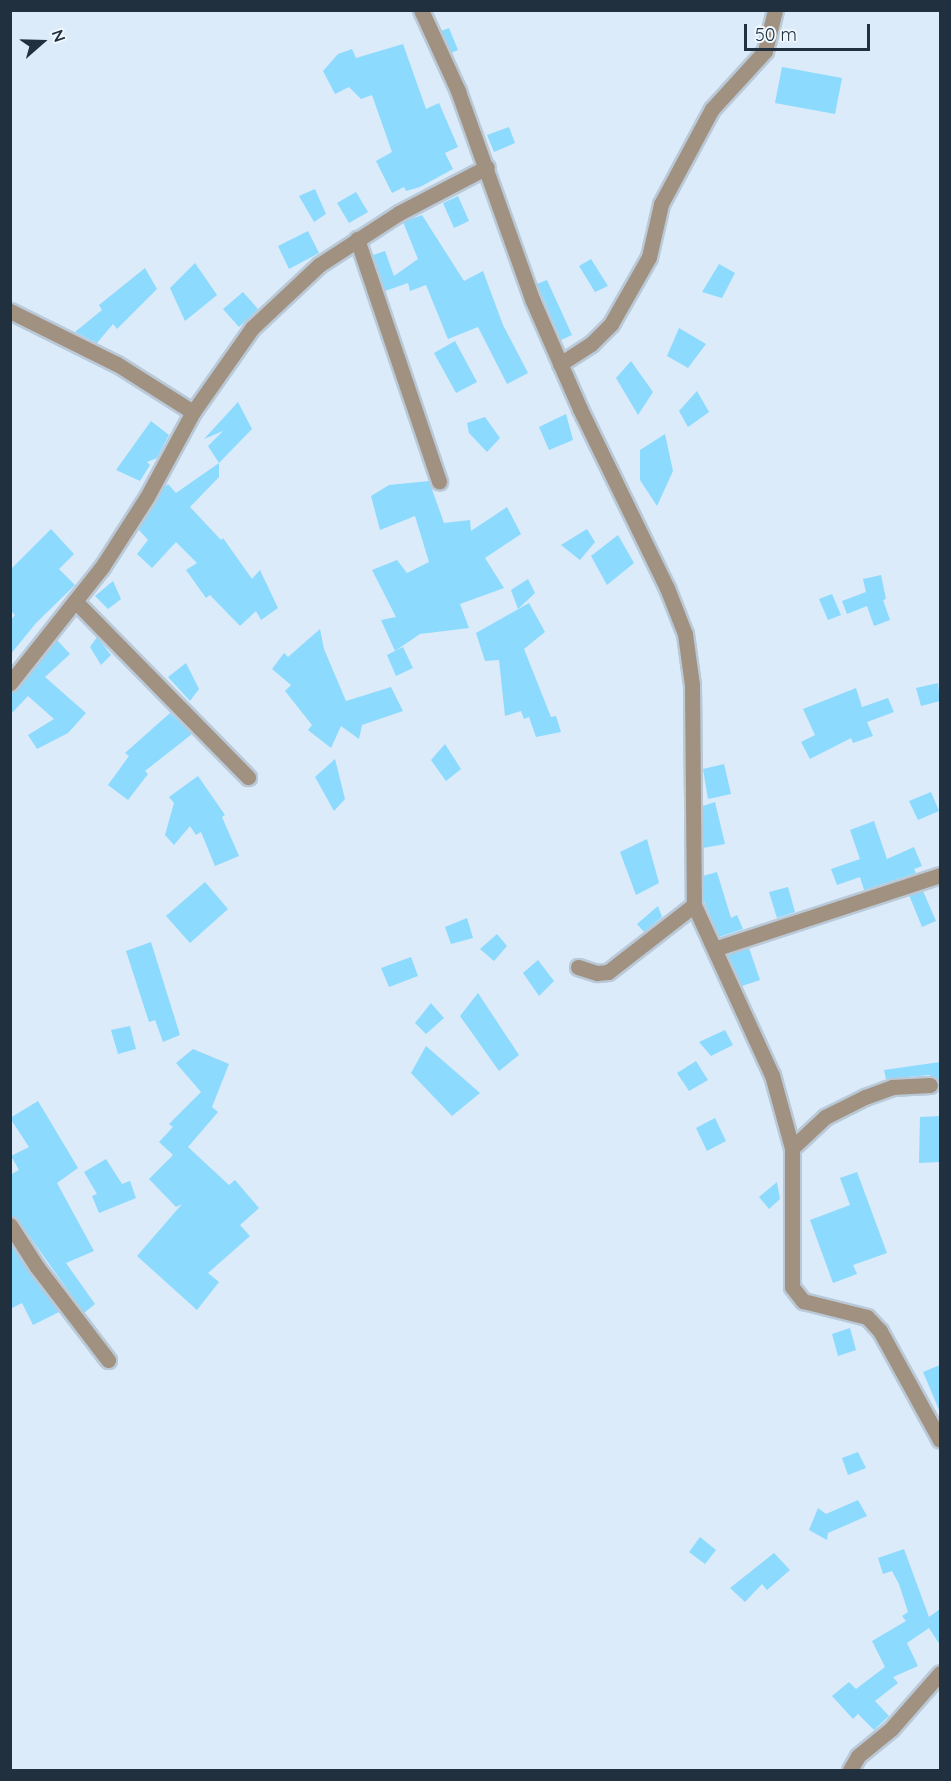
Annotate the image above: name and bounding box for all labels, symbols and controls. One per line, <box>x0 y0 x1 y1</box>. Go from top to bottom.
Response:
north arrow <box>12 12 72 72</box>
scale bar <box>747 12 873 50</box>
text: 50 m <box>755 23 797 46</box>
text: N <box>48 27 70 45</box>

